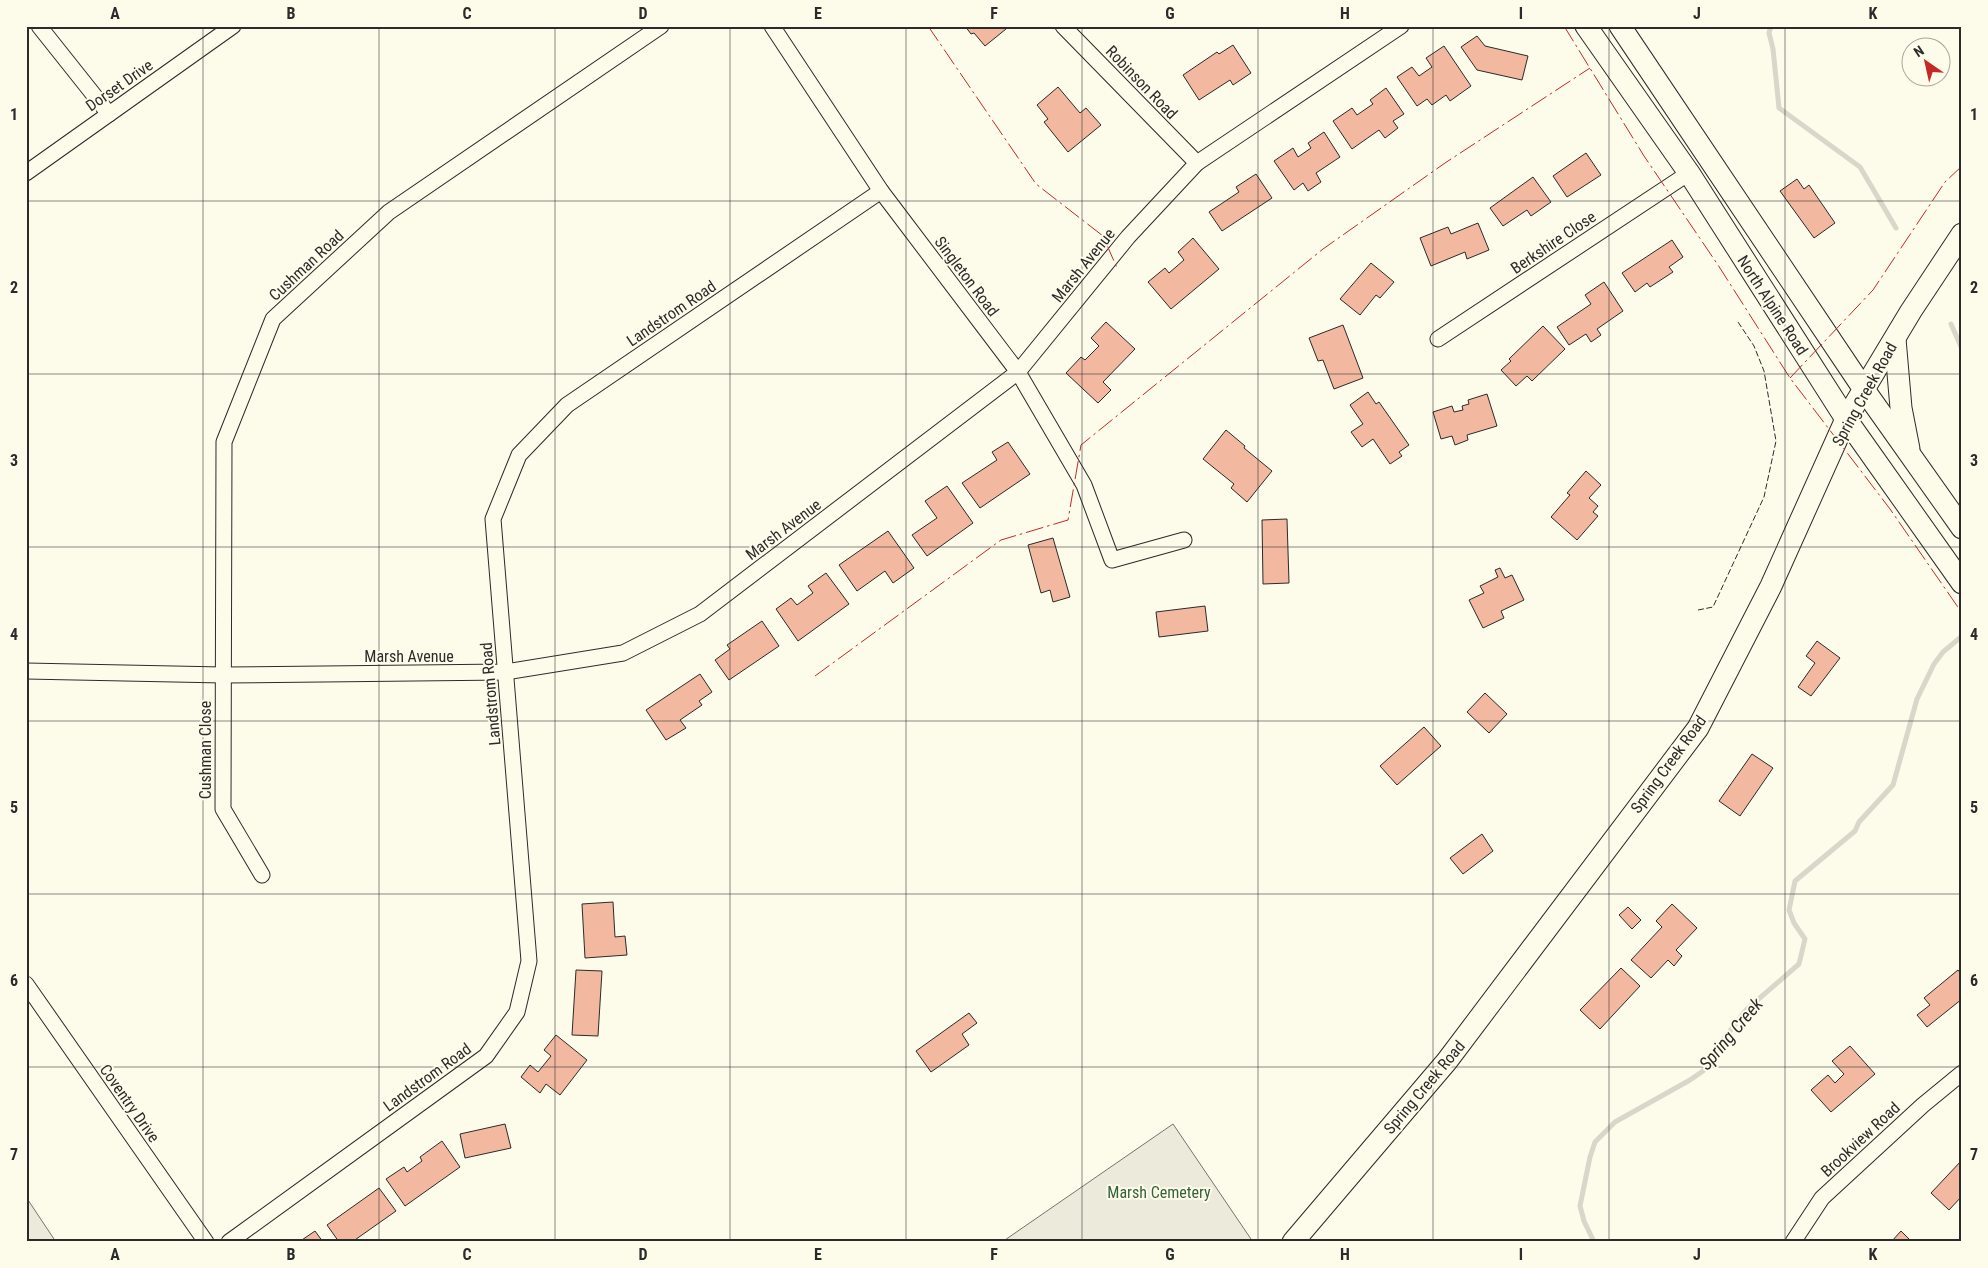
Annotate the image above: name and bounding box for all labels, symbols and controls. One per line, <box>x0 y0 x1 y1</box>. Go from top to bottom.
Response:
text: A <box>110 4 120 23</box>
text: B <box>287 4 296 23</box>
text: C <box>462 4 472 23</box>
text: D <box>638 4 648 23</box>
text: E <box>814 4 822 23</box>
text: F <box>990 4 998 23</box>
text: G <box>1165 4 1175 23</box>
text: H <box>1340 4 1350 23</box>
text: I <box>1519 4 1523 23</box>
text: J <box>1693 4 1701 23</box>
text: K <box>1869 4 1878 23</box>
north arrow <box>1900 38 1950 88</box>
street label: Robinson Road <box>1102 42 1181 123</box>
text: N <box>1911 42 1927 60</box>
street label: Dorset Drive <box>82 55 156 115</box>
text: 1 <box>10 105 18 124</box>
text: 1 <box>1970 105 1978 124</box>
street label: Berkshire Close <box>1507 207 1599 278</box>
street label: Marsh Avenue <box>1048 225 1119 306</box>
street label: Cushman Road <box>265 226 348 305</box>
street label: Singleton Road <box>930 233 1003 320</box>
street label: North Alpine Road <box>1733 252 1812 359</box>
street label: Landstrom Road <box>623 277 720 350</box>
text: 2 <box>10 278 18 297</box>
text: 2 <box>1970 278 1978 297</box>
street label: Spring Creek Road <box>1828 339 1901 450</box>
text: 3 <box>10 451 18 470</box>
text: 3 <box>1970 451 1978 470</box>
street label: Marsh Avenue <box>742 495 825 564</box>
text: 4 <box>10 625 18 644</box>
text: 4 <box>1970 625 1978 644</box>
street label: Landstrom Road <box>477 642 504 746</box>
street label: Marsh Avenue <box>364 647 454 666</box>
street label: Cushman Close <box>196 701 215 799</box>
street label: Spring Creek Road <box>1627 712 1710 817</box>
text: 5 <box>10 798 18 817</box>
text: 5 <box>1970 798 1978 817</box>
text: 6 <box>10 971 18 990</box>
text: 6 <box>1970 971 1978 990</box>
water label: Spring Creek <box>1694 993 1767 1074</box>
street label: Spring Creek Road <box>1380 1037 1469 1138</box>
street label: Landstrom Road <box>380 1039 475 1116</box>
street label: Coventry Drive <box>96 1061 163 1146</box>
street label: Brookview Road <box>1817 1098 1904 1181</box>
text: 7 <box>10 1145 18 1164</box>
text: 7 <box>1970 1145 1978 1164</box>
park label: Marsh Cemetery <box>1107 1183 1211 1202</box>
text: A <box>110 1245 120 1264</box>
text: B <box>287 1245 296 1264</box>
text: C <box>462 1245 472 1264</box>
text: D <box>638 1245 648 1264</box>
text: E <box>814 1245 822 1264</box>
text: F <box>990 1245 998 1264</box>
text: G <box>1165 1245 1175 1264</box>
text: H <box>1340 1245 1350 1264</box>
text: I <box>1519 1245 1523 1264</box>
text: J <box>1693 1245 1701 1264</box>
text: K <box>1869 1245 1878 1264</box>

